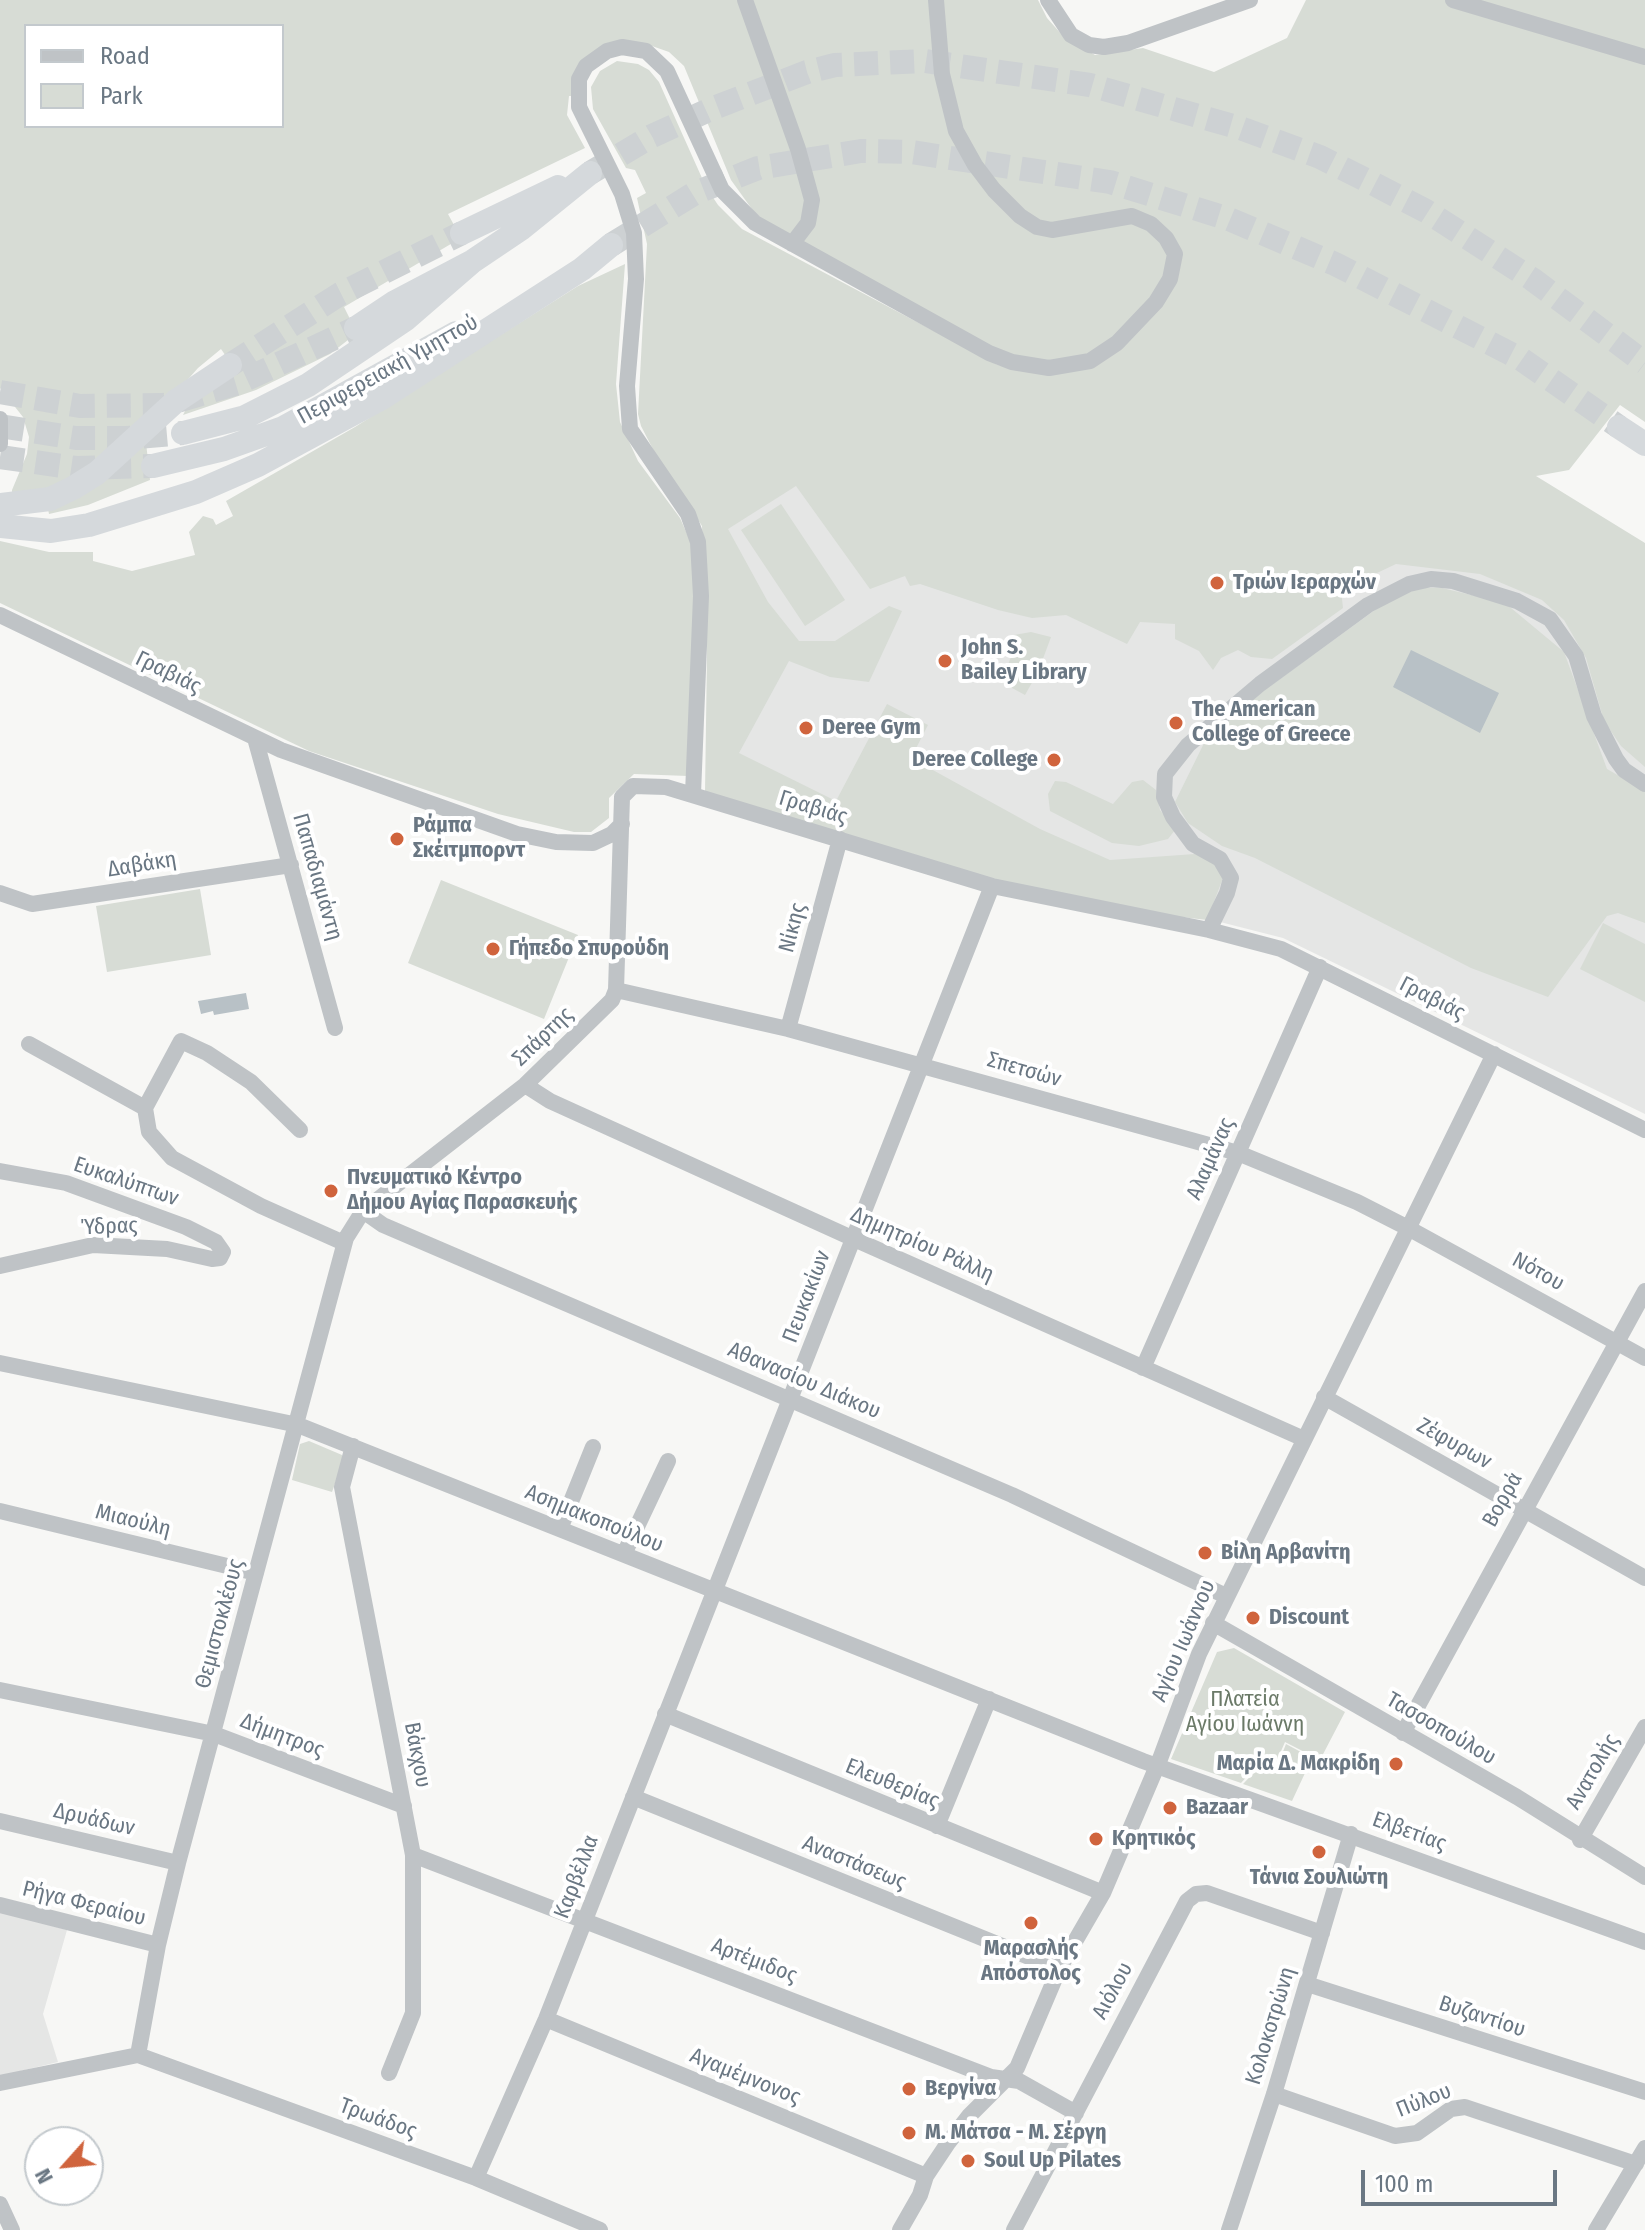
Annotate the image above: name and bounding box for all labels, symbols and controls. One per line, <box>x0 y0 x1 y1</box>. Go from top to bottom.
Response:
legend <box>24 24 284 128</box>
text: Road <box>100 42 150 70</box>
text: Park <box>100 82 143 110</box>
street label: Περιφερειακή Υμηττού <box>293 309 483 431</box>
place label: Τριών Ιεραρχών <box>1233 570 1376 596</box>
marker: Τριών Ιεραρχών <box>1208 574 1226 592</box>
place label: John S. Bailey Library <box>961 635 1087 686</box>
street label: Γραβιάς <box>131 646 205 700</box>
marker: John S. Bailey Library <box>936 652 954 670</box>
place label: The American College of Greece <box>1192 697 1351 748</box>
marker: The American College of Greece <box>1167 714 1185 732</box>
place label: Deree Gym <box>822 715 921 741</box>
marker: Deree Gym <box>797 719 815 737</box>
place label: Deree College <box>912 747 1038 773</box>
marker: Deree College <box>1045 751 1063 769</box>
street label: Γραβιάς <box>776 785 850 831</box>
street label: Παπαδιαμάντη <box>286 810 348 944</box>
place label: Ράμπα Σκέιτμπορντ <box>413 813 525 864</box>
marker: Ράμπα Σκέιτμπορντ <box>388 830 406 848</box>
street label: Δαβάκη <box>106 847 178 883</box>
street label: Νίκης <box>774 900 812 956</box>
place label: Γήπεδο Σπυρούδη <box>509 936 669 962</box>
marker: Γήπεδο Σπυρούδη <box>484 940 502 958</box>
street label: Γραβιάς <box>1395 971 1469 1027</box>
street label: Σπάρτης <box>507 1002 579 1072</box>
street label: Σπετσών <box>984 1047 1064 1093</box>
street label: Αλαμάνας <box>1181 1114 1241 1204</box>
street label: Ευκαλύπτων <box>70 1152 182 1212</box>
place label: Πνευματικό Κέντρο Δήμου Αγίας Παρασκευής <box>347 1165 577 1216</box>
marker: Πνευματικό Κέντρο Δήμου Αγίας Παρασκευής <box>322 1182 340 1200</box>
street label: Δημητρίου Ράλλη <box>846 1202 998 1288</box>
street label: Ύδρας <box>80 1213 138 1241</box>
street label: Πευκακίων <box>777 1247 837 1347</box>
street label: Νότου <box>1507 1247 1569 1297</box>
street label: Αθανασίου Διάκου <box>724 1337 884 1425</box>
street label: Ζέφυρων <box>1412 1413 1496 1475</box>
street label: Βορρά <box>1477 1468 1529 1532</box>
street label: Ασημακοπούλου <box>521 1479 667 1559</box>
street label: Μιαούλη <box>92 1499 174 1543</box>
place label: Βίλη Αρβανίτη <box>1221 1540 1351 1566</box>
marker: Βίλη Αρβανίτη <box>1196 1544 1214 1562</box>
street label: Θεμιστοκλέους <box>190 1556 250 1692</box>
street label: Αγίου Ιωάννου <box>1146 1576 1222 1706</box>
place label: Discount <box>1269 1605 1349 1631</box>
marker: Discount <box>1244 1609 1262 1627</box>
park label: Πλατεία Αγίου Ιωάννη <box>1186 1687 1304 1738</box>
street label: Τασσοπούλου <box>1382 1687 1500 1771</box>
street label: Δήμητρος <box>236 1708 328 1764</box>
street label: Βάκχου <box>398 1720 436 1790</box>
street label: Ανατολής <box>1561 1729 1625 1815</box>
place label: Μαρία Δ. Μακρίδη <box>1217 1751 1380 1777</box>
street label: Ελευθερίας <box>841 1753 943 1815</box>
marker: Μαρία Δ. Μακρίδη <box>1387 1755 1405 1773</box>
place label: Bazaar <box>1186 1795 1248 1821</box>
street label: Δρυάδων <box>51 1798 137 1842</box>
marker: Bazaar <box>1161 1799 1179 1817</box>
street label: Ελβετίας <box>1369 1807 1449 1857</box>
place label: Κρητικός <box>1112 1826 1196 1852</box>
street label: Αναστάσεως <box>798 1830 910 1896</box>
marker: Κρητικός <box>1087 1830 1105 1848</box>
street label: Καρβέλλα <box>549 1832 605 1922</box>
marker: Τάνια Σουλιώτη <box>1310 1843 1328 1861</box>
place label: Τάνια Σουλιώτη <box>1250 1865 1388 1891</box>
street label: Ρήγα Φεραίου <box>20 1876 148 1932</box>
marker: Μαρασλής Απόστολος <box>1022 1914 1040 1932</box>
street label: Αρτέμιδος <box>707 1933 801 1989</box>
place label: Μαρασλής Απόστολος <box>981 1936 1081 1988</box>
street label: Αιόλου <box>1087 1958 1139 2024</box>
street label: Κολοκοτρώνη <box>1241 1964 1301 2088</box>
street label: Βυζαντίου <box>1435 1991 1529 2043</box>
street label: Αγαμέμνονος <box>686 2043 804 2111</box>
place label: Βεργίνα <box>925 2076 996 2102</box>
street label: Πύλου <box>1393 2078 1455 2124</box>
marker: Βεργίνα <box>900 2080 918 2098</box>
street label: Τρωάδος <box>336 2093 420 2145</box>
place label: Μ. Μάτσα - Μ. Σέργη <box>925 2120 1107 2146</box>
marker: Μ. Μάτσα - Μ. Σέργη <box>900 2124 918 2142</box>
north arrow <box>24 2126 104 2206</box>
place label: Soul Up Pilates <box>984 2148 1121 2174</box>
marker: Soul Up Pilates <box>959 2152 977 2170</box>
scale bar <box>1365 2154 1561 2204</box>
text: N <box>29 2164 59 2188</box>
text: 100 m <box>1375 2170 1433 2198</box>

